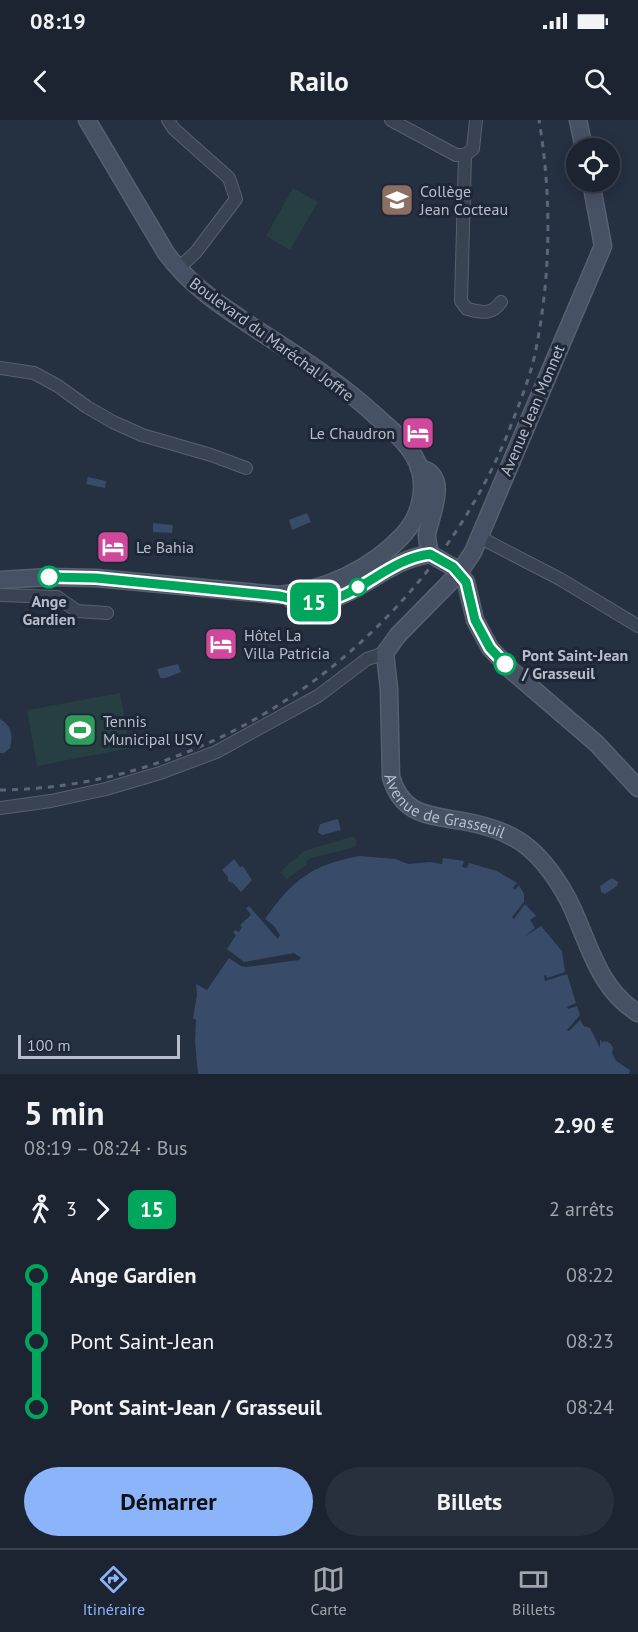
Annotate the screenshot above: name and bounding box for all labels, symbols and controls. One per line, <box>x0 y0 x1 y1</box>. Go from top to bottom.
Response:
text: 08:19 <box>30 7 86 35</box>
text: Railo <box>289 64 349 98</box>
icon: back <box>24 65 57 98</box>
icon: search <box>581 65 614 98</box>
map controls <box>566 138 620 192</box>
button: locate <box>566 138 620 192</box>
place label: Collège Jean Cocteau <box>419 181 508 219</box>
school or university icon: Collège Jean Cocteau <box>379 182 415 218</box>
street label: Boulevard du Maréchal Joffre <box>186 273 358 405</box>
street label: Avenue Jean Monnet <box>495 341 569 478</box>
hotel icon: Le Chaudron <box>400 415 436 451</box>
place label: Le Chaudron <box>309 423 395 443</box>
hotel icon: Le Bahia <box>95 529 131 565</box>
place label: Le Bahia <box>136 537 194 557</box>
marker: Ange Gardien <box>38 566 60 588</box>
unlabelled marker <box>349 578 367 596</box>
line badge: 15 <box>287 582 341 622</box>
text: 15 <box>302 589 326 616</box>
place label: Ange Gardien <box>22 591 76 629</box>
place label: Hôtel La Villa Patricia <box>243 625 330 663</box>
hotel icon: Hôtel La Villa Patricia <box>203 626 239 662</box>
place label: Pont Saint-Jean / Grasseuil <box>521 645 628 683</box>
marker: Pont Saint-Jean / Grasseuil <box>494 653 516 675</box>
place label: Tennis Municipal USV <box>103 711 203 749</box>
sports icon: Tennis Municipal USV <box>62 712 98 748</box>
street label: Avenue de Grasseuil <box>381 771 509 842</box>
scale bar <box>18 1032 180 1060</box>
text: 100 m <box>27 1035 70 1055</box>
text: 5 min <box>24 1091 105 1134</box>
text: 2.90 € <box>553 1111 614 1139</box>
text: 08:19 – 08:24 · Bus <box>24 1135 188 1161</box>
icon: walk <box>24 1193 57 1226</box>
icon: forward <box>86 1193 119 1226</box>
text: 3 <box>66 1196 77 1222</box>
text: 15 <box>140 1196 164 1223</box>
text: 2 arrêts <box>549 1196 614 1222</box>
text: Ange Gardien <box>70 1261 197 1289</box>
text: 08:22 <box>566 1262 614 1288</box>
text: Pont Saint-Jean <box>70 1327 214 1355</box>
text: 08:23 <box>566 1328 614 1354</box>
text: Pont Saint-Jean / Grasseuil <box>70 1393 322 1421</box>
text: 08:24 <box>566 1394 614 1420</box>
button: Démarrer <box>24 1467 313 1536</box>
button: Billets <box>325 1467 614 1536</box>
tab: Itinéraire <box>83 1563 145 1619</box>
tab: Carte <box>311 1563 347 1619</box>
tab: Billets <box>512 1563 555 1619</box>

